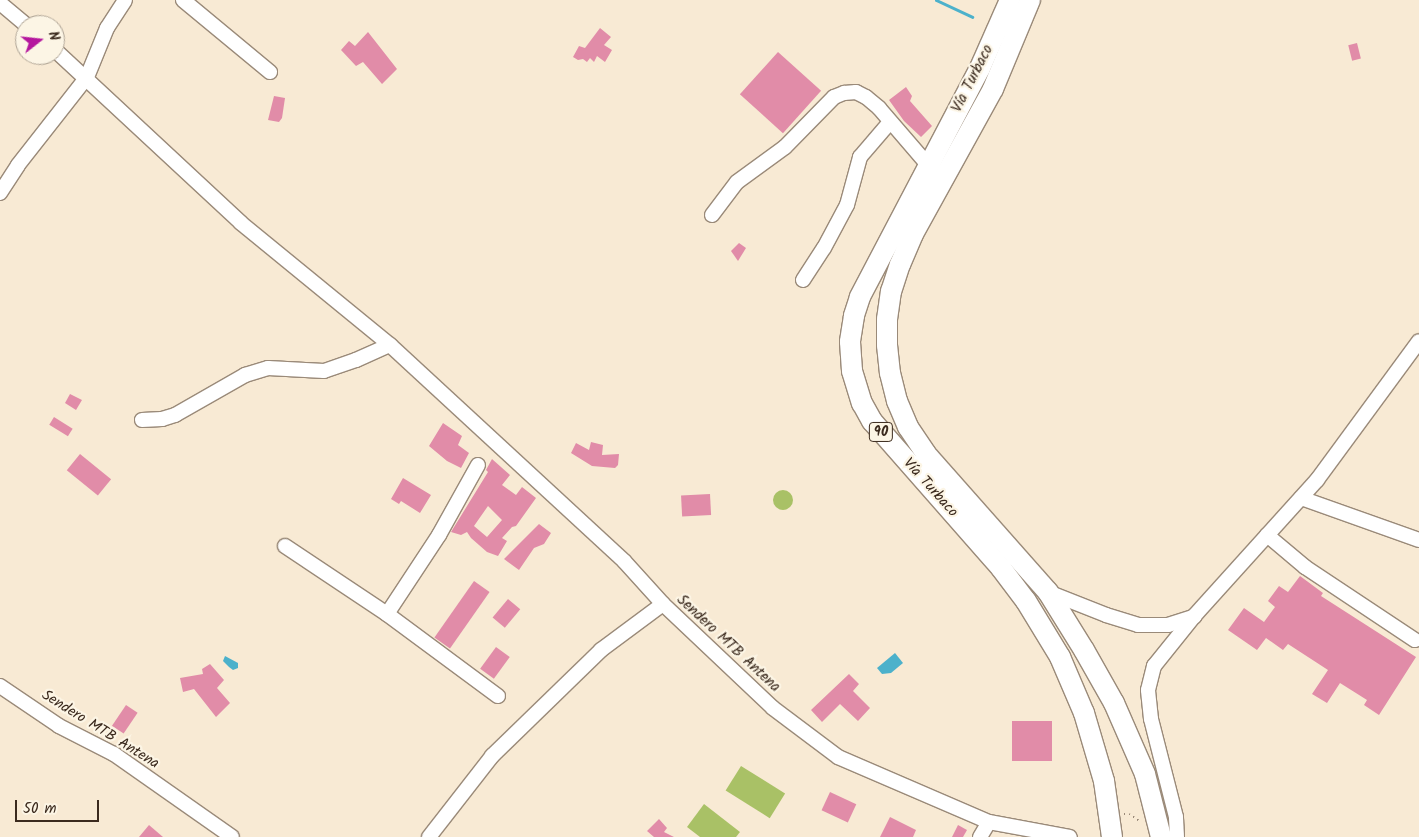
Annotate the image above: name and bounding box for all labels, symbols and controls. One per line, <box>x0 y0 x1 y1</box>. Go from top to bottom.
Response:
north arrow <box>15 15 65 65</box>
text: N <box>42 29 65 43</box>
street label: Vía Turbaco <box>948 42 998 116</box>
road number: 90 <box>868 421 894 444</box>
street label: Vía Turbaco <box>899 455 961 521</box>
street label: Sendero MTB Antena <box>673 591 783 697</box>
street label: Sendero MTB Antena <box>38 687 162 773</box>
scale bar <box>18 790 101 822</box>
text: 50 m <box>23 797 57 821</box>

